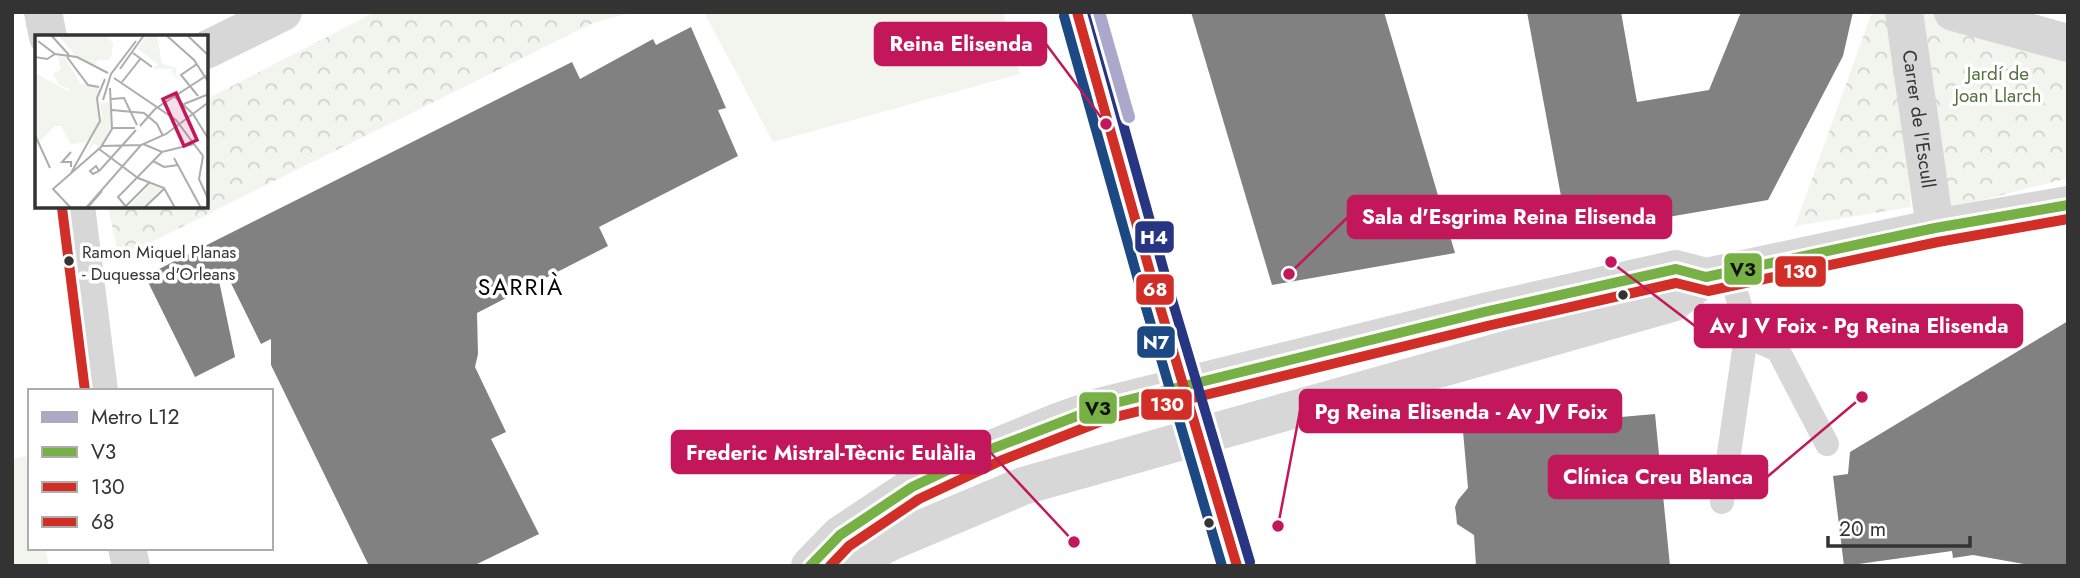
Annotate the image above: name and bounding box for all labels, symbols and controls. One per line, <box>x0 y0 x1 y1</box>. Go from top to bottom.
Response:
callout: Reina Elisenda <box>875 23 1046 65</box>
text: Reina Elisenda <box>889 29 1033 59</box>
inset map <box>35 35 208 208</box>
street label: Carrer de l'Escull <box>1896 48 1942 190</box>
park label: Jardí de Joan Llarch <box>1951 60 2042 109</box>
callout: Sala d'Esgrima Reina Elisenda <box>1348 196 1671 238</box>
text: Sala d'Esgrima Reina Elisenda <box>1362 202 1656 232</box>
line badge: H4 <box>1134 220 1175 254</box>
text: H4 <box>1140 224 1168 251</box>
place label: Ramon Miquel Planas - Duquessa d'Orleans <box>82 240 236 286</box>
line badge: V3 <box>1723 252 1763 286</box>
marker: Ramon Miquel Planas - Duquessa d'Orleans <box>62 254 76 268</box>
line badge: 130 <box>1774 255 1827 288</box>
text: V3 <box>1729 256 1756 283</box>
text: 130 <box>1783 258 1817 285</box>
district label: SARRIÀ <box>478 270 564 304</box>
line badge: 68 <box>1135 273 1175 306</box>
text: 68 <box>1143 276 1167 303</box>
unlabelled marker <box>1616 288 1630 302</box>
callout: Av J V Foix - Pg Reina Elisenda <box>1695 305 2022 347</box>
text: Av J V Foix - Pg Reina Elisenda <box>1708 311 2009 341</box>
line badge: N7 <box>1136 325 1176 359</box>
text: N7 <box>1143 329 1170 356</box>
line badge: 130 <box>1140 388 1193 421</box>
legend <box>28 389 273 550</box>
callout: Pg Reina Elisenda - Av JV Foix <box>1300 390 1621 432</box>
line badge: V3 <box>1078 391 1118 425</box>
text: 130 <box>1150 391 1184 418</box>
text: V3 <box>1084 395 1111 422</box>
text: Pg Reina Elisenda - Av JV Foix <box>1315 397 1608 427</box>
text: Metro L12 <box>91 402 179 432</box>
callout: Frederic Mistral-Tècnic Eulàlia <box>672 431 990 473</box>
text: V3 <box>91 437 116 467</box>
text: Frederic Mistral-Tècnic Eulàlia <box>686 438 976 468</box>
callout: Clínica Creu Blanca <box>1549 456 1767 498</box>
text: Clínica Creu Blanca <box>1563 462 1753 492</box>
text: 130 <box>91 472 125 502</box>
scale bar <box>1828 504 1970 548</box>
text: 68 <box>91 507 115 537</box>
text: 20 m <box>1839 514 1886 544</box>
unlabelled marker <box>1202 516 1216 530</box>

